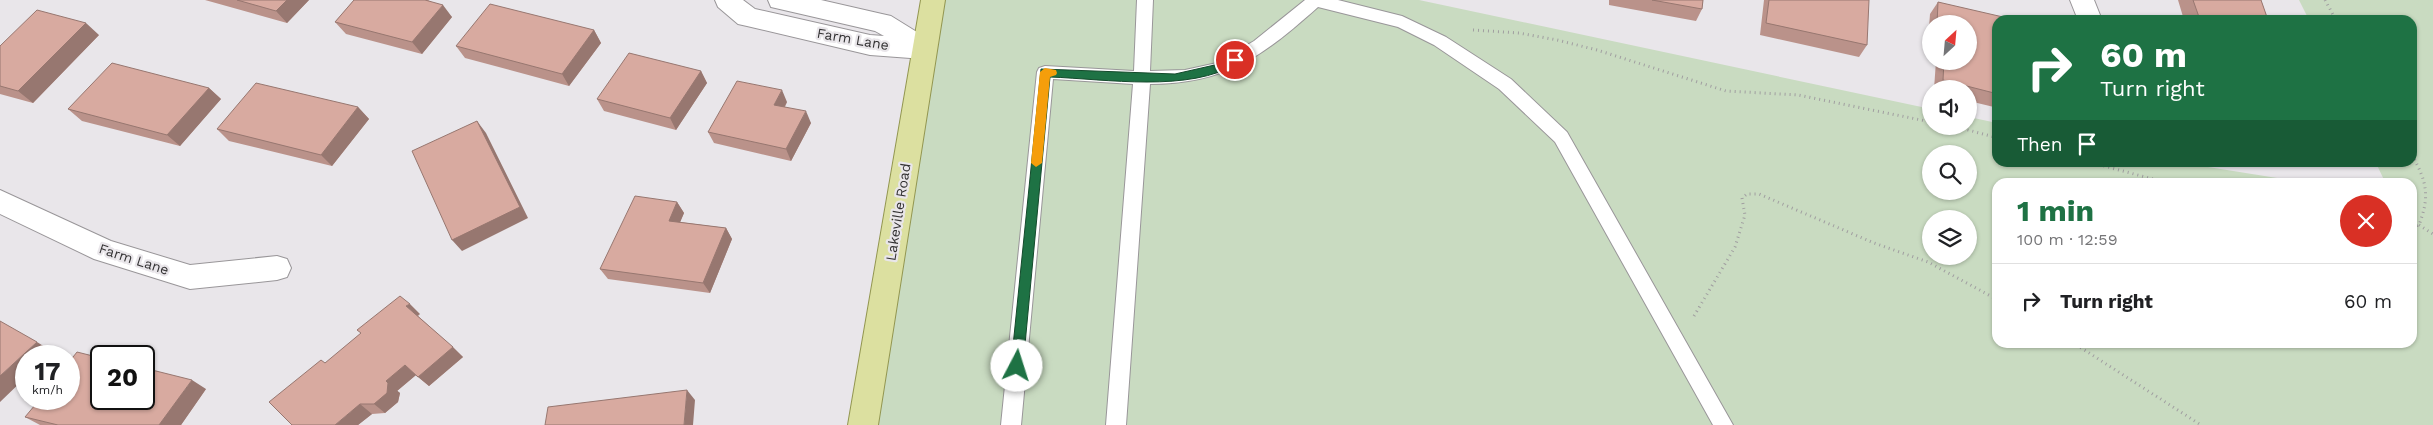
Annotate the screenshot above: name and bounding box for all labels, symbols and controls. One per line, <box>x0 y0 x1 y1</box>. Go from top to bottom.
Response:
north arrow <box>1922 15 1978 70</box>
map controls <box>1922 15 1977 265</box>
street label: Farm Lane <box>816 25 890 53</box>
text: 60 m <box>2100 34 2187 76</box>
icon: right <box>2017 35 2082 100</box>
pin <box>1214 39 1256 81</box>
icon: arrive <box>1221 46 1249 74</box>
text: Turn right <box>2100 76 2205 101</box>
button: sound <box>1922 80 1977 135</box>
icon: arrive <box>2073 130 2101 158</box>
text: Then <box>2017 133 2063 156</box>
button: search <box>1922 145 1977 200</box>
street label: Lakeville Road <box>882 162 914 262</box>
text: 1 min <box>2017 193 2094 228</box>
button: close <box>2340 195 2392 247</box>
button: layers <box>1922 210 1977 265</box>
text: 100 m · 12:59 <box>2017 230 2118 249</box>
street label: Farm Lane <box>97 240 171 278</box>
icon: right <box>2017 287 2045 315</box>
text: Turn right <box>2060 290 2153 313</box>
text: 60 m <box>2344 290 2392 313</box>
position arrow <box>990 339 1042 391</box>
speed limit sign: 20 <box>90 345 155 410</box>
text: 17 <box>35 357 60 386</box>
text: km/h <box>32 383 63 397</box>

